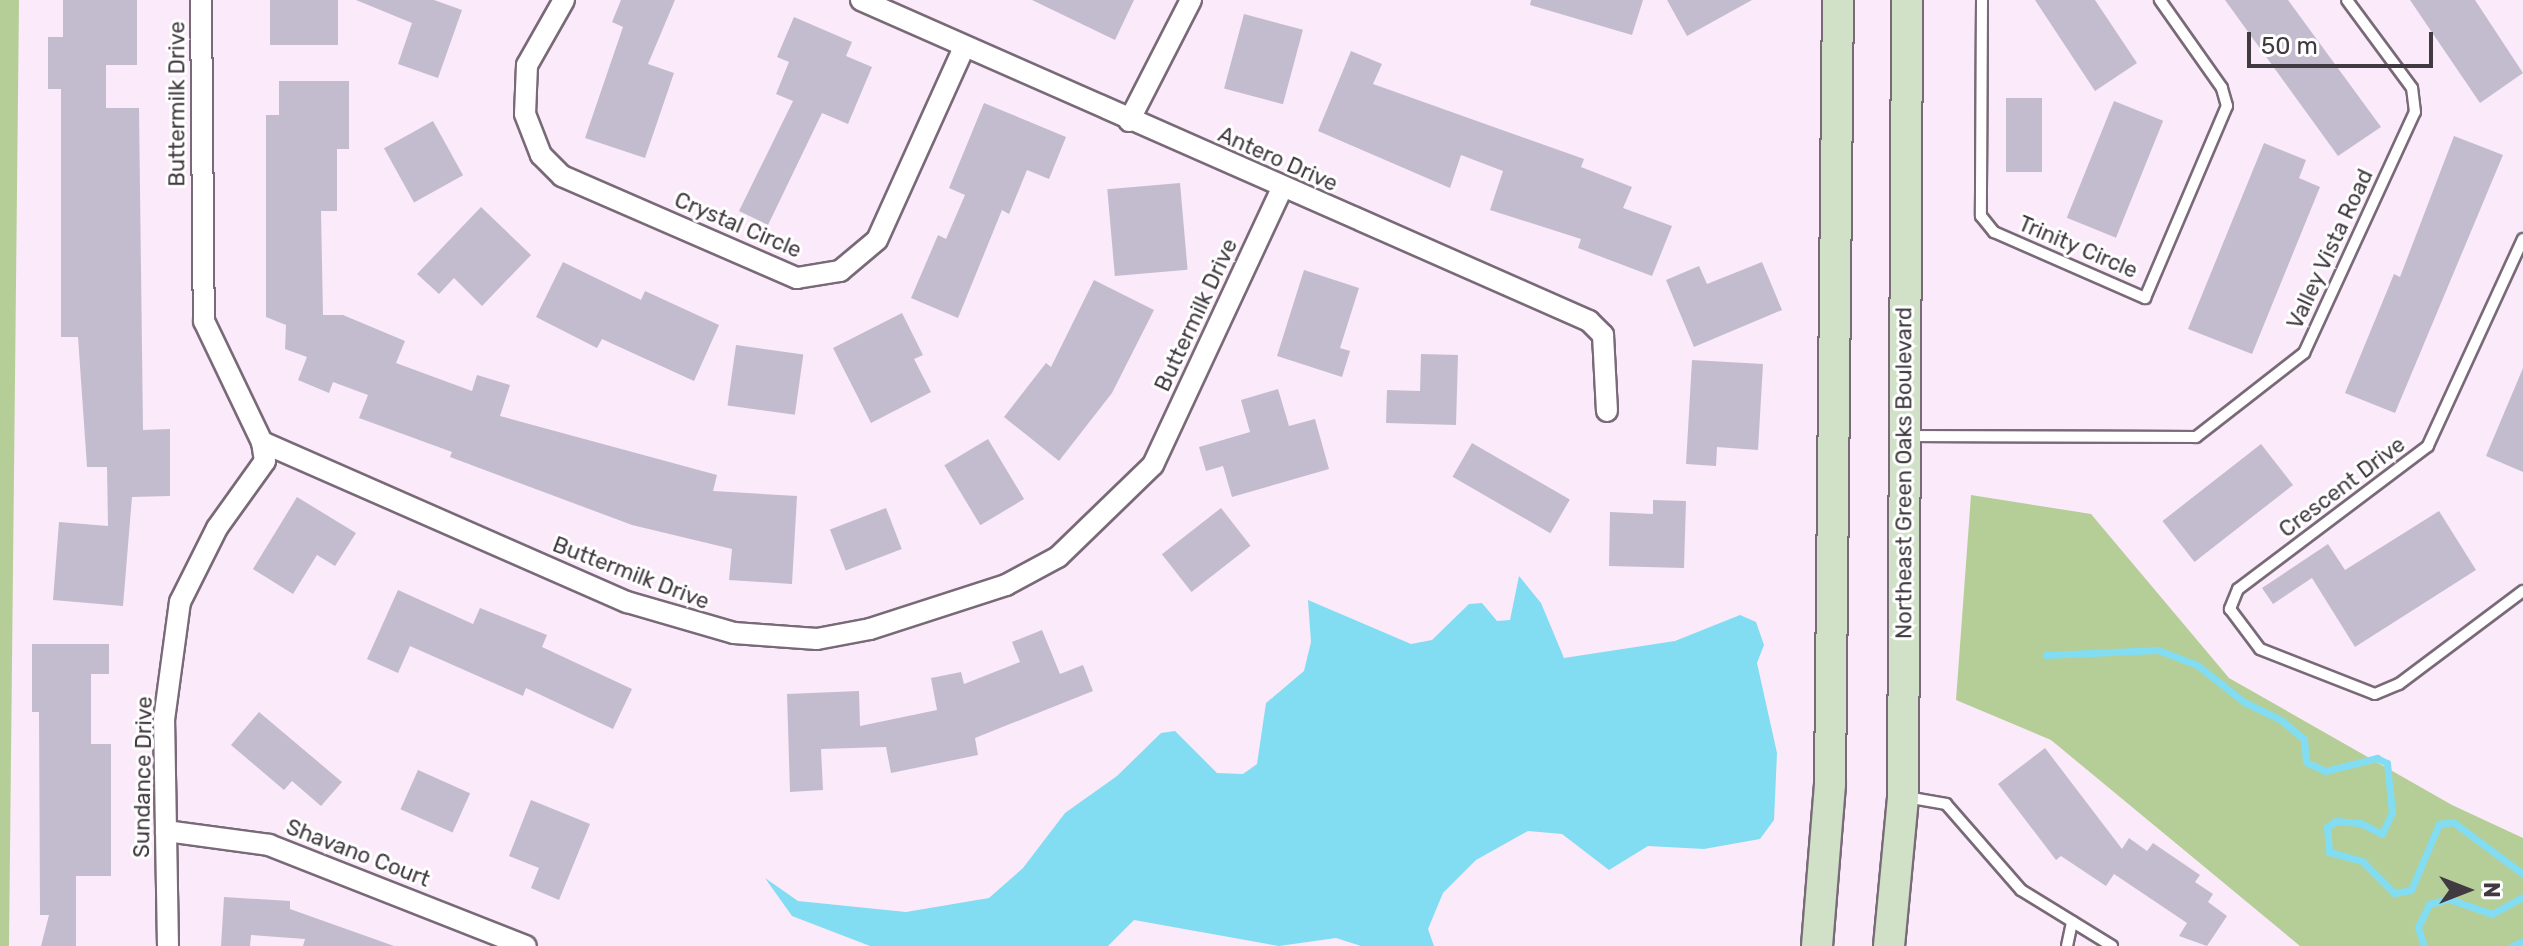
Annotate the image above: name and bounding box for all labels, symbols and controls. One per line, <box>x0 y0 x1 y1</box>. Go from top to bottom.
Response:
scale bar <box>2251 16 2437 66</box>
street label: Buttermilk Drive <box>164 21 190 187</box>
text: 50 m <box>2261 32 2318 60</box>
street label: Antero Drive <box>1214 121 1342 197</box>
street label: Valley Vista Road <box>2281 164 2379 334</box>
street label: Crystal Circle <box>671 186 805 264</box>
street label: Trinity Circle <box>2014 210 2142 284</box>
street label: Buttermilk Drive <box>1149 234 1243 396</box>
street label: Northeast Green Oaks Boulevard <box>1891 307 1917 639</box>
street label: Crescent Drive <box>2274 431 2410 543</box>
street label: Buttermilk Drive <box>549 531 713 615</box>
street label: Sundance Drive <box>128 696 158 858</box>
street label: Shavano Court <box>282 813 434 893</box>
north arrow <box>2427 850 2507 930</box>
text: N <box>2478 882 2505 898</box>

